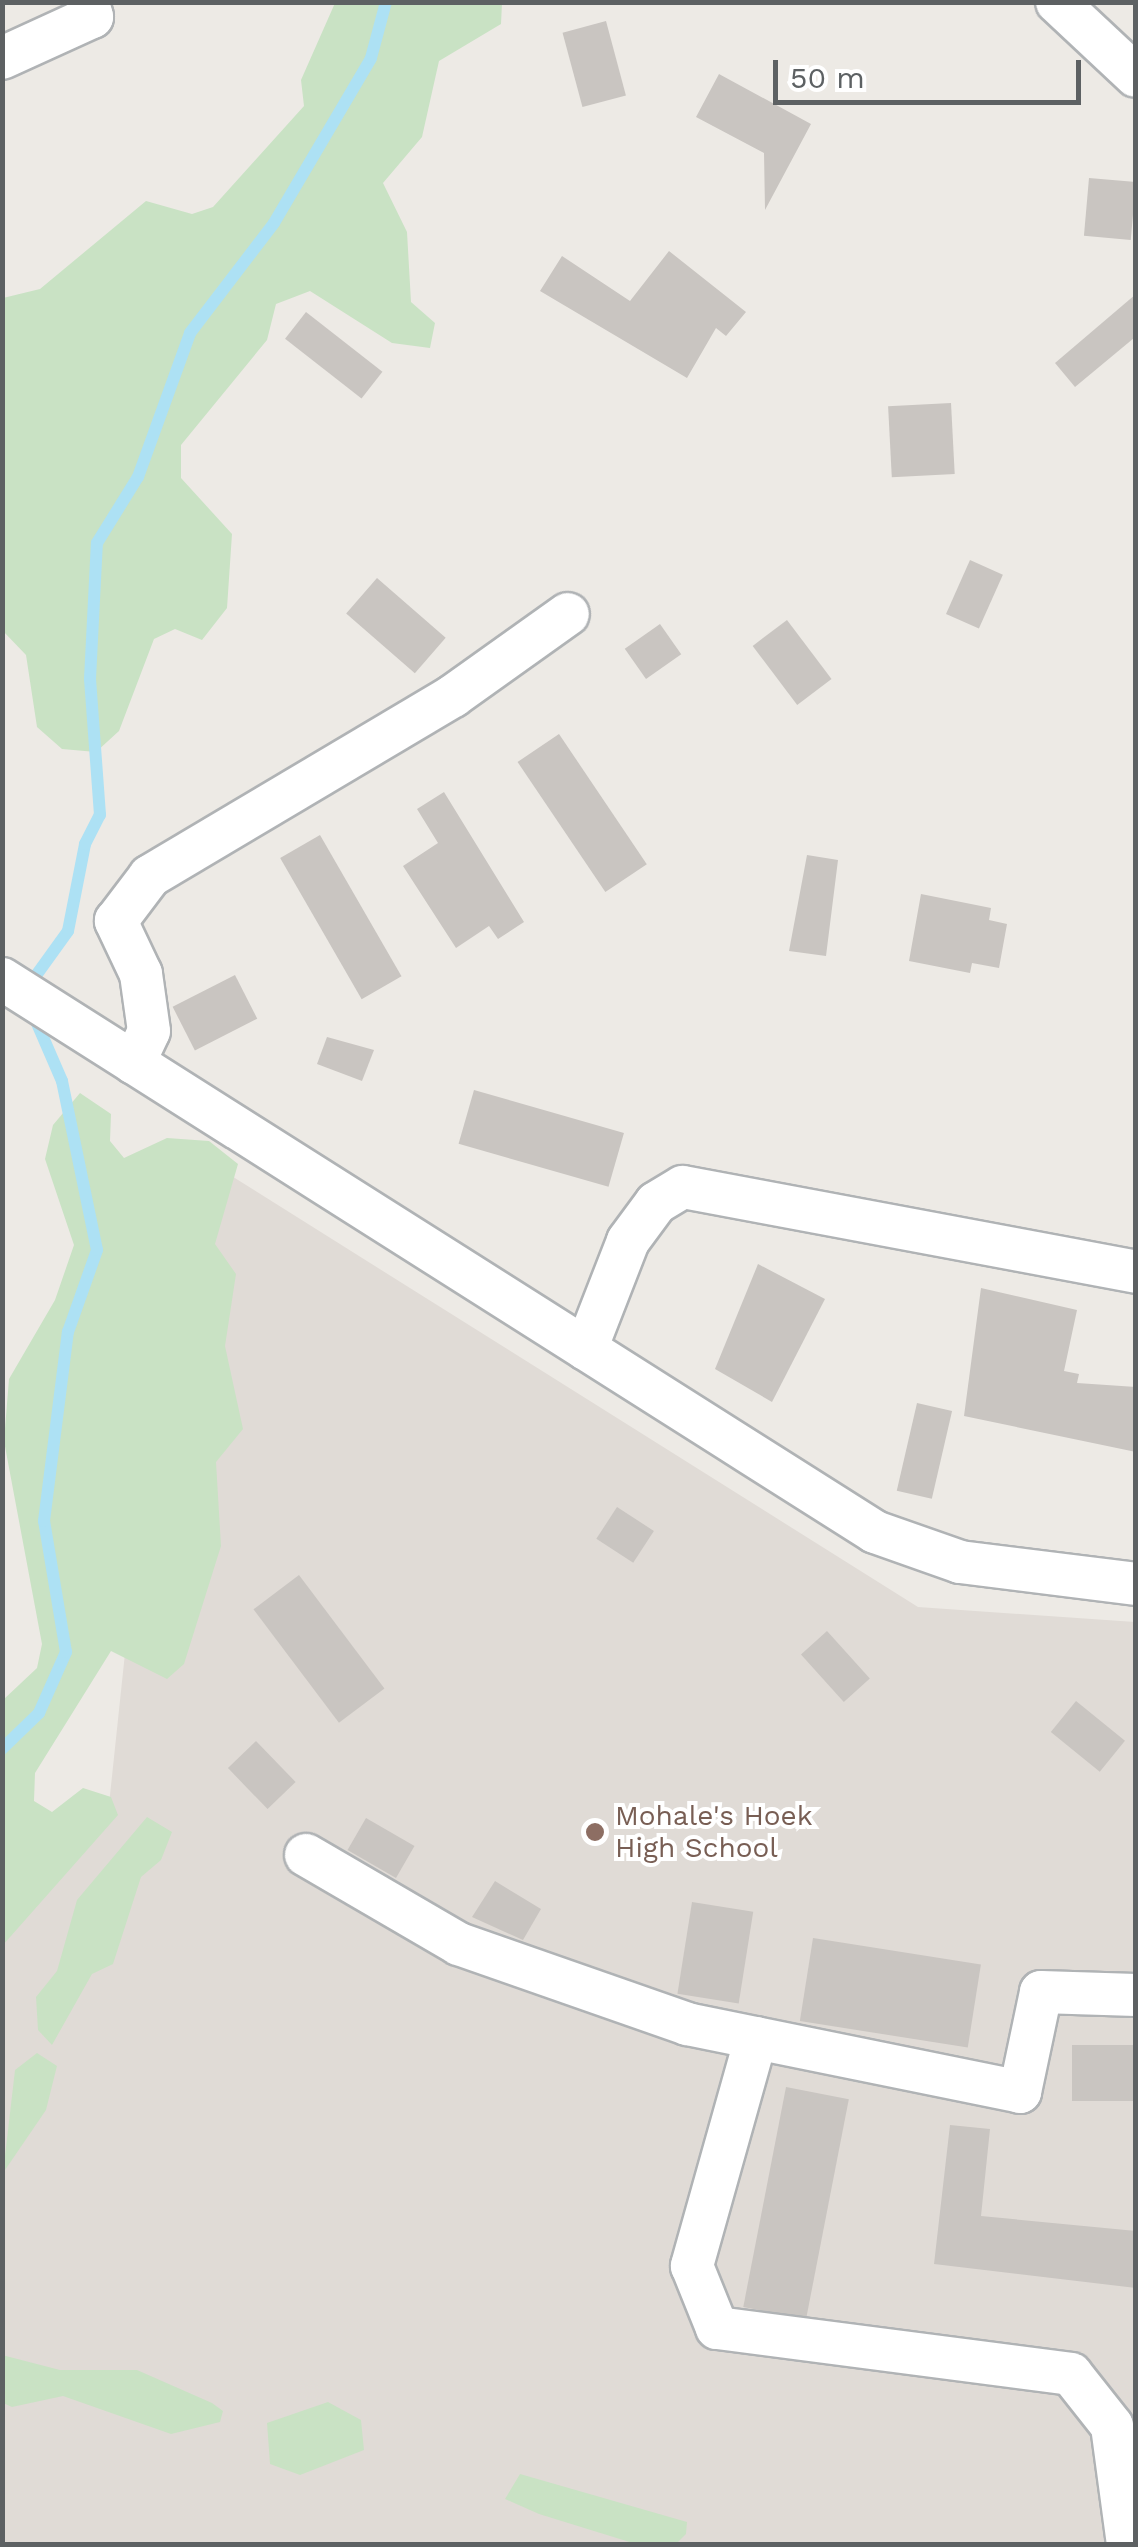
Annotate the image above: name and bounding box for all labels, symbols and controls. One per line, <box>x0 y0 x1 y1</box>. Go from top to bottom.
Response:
scale bar <box>778 40 1086 102</box>
text: 50 m <box>790 60 865 95</box>
place label: Mohale's Hoek High School <box>615 1799 813 1865</box>
marker: Mohale's Hoek High School <box>584 1821 606 1843</box>

